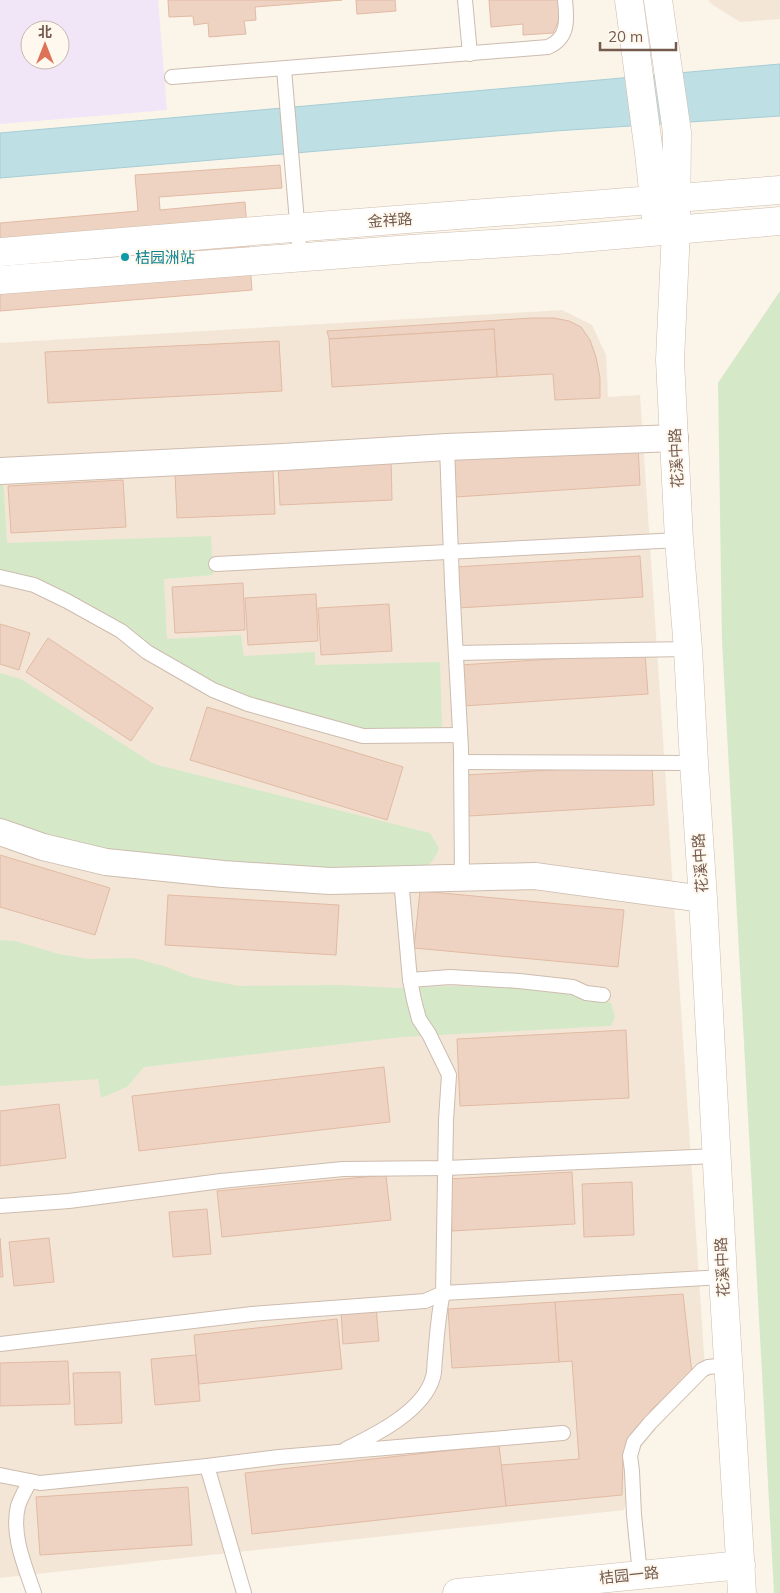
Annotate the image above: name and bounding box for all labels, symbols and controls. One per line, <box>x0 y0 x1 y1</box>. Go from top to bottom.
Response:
north arrow <box>20 20 70 70</box>
scale bar <box>600 20 676 52</box>
text: 北 <box>38 23 52 41</box>
text: 20 m <box>608 27 643 46</box>
street label: 金祥路 <box>367 209 413 231</box>
place label: 桔园洲站 <box>135 248 195 267</box>
marker: 桔园洲站 <box>119 251 131 263</box>
street label: 花溪中路 <box>665 428 687 488</box>
street label: 花溪中路 <box>688 832 712 894</box>
street label: 花溪中路 <box>711 1237 733 1297</box>
street label: 桔园一路 <box>598 1562 660 1588</box>

